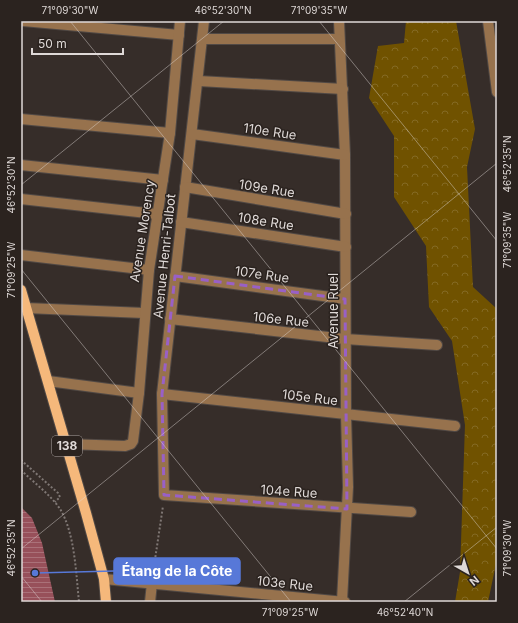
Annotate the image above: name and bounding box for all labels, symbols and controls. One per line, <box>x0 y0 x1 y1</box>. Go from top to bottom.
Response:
text: 71°09'30"W <box>42 4 99 16</box>
text: 46°52'30"N <box>194 4 252 16</box>
text: 71°09'35"W <box>291 4 347 16</box>
scale bar <box>32 30 123 56</box>
text: 50 m <box>38 36 67 51</box>
street label: 110e Rue <box>242 119 298 143</box>
text: 46°52'35"N <box>501 136 513 192</box>
text: 46°52'30"N <box>5 156 17 214</box>
street label: 109e Rue <box>238 176 296 200</box>
street label: Avenue Morency <box>126 179 158 283</box>
street label: Avenue Henri-Talbot <box>149 193 179 319</box>
street label: 108e Rue <box>237 209 295 233</box>
text: 71°09'35"W <box>501 212 513 268</box>
text: 71°09'25"W <box>5 242 17 298</box>
street label: 107e Rue <box>234 262 290 286</box>
street label: Avenue Ruel <box>325 273 341 349</box>
street label: 106e Rue <box>252 308 310 330</box>
street label: 105e Rue <box>281 386 339 408</box>
road number: 138 <box>52 436 82 456</box>
street label: 104e Rue <box>260 481 318 501</box>
text: 71°09'30"W <box>501 519 513 576</box>
text: 46°52'35"N <box>5 520 17 576</box>
north arrow <box>448 553 488 593</box>
callout: Étang de la Côte <box>114 558 240 584</box>
text: Étang de la Côte <box>122 561 232 579</box>
street label: 103e Rue <box>256 572 314 594</box>
text: N <box>467 573 482 589</box>
text: 71°09'25"W <box>262 606 318 618</box>
text: 46°52'40"N <box>377 606 433 618</box>

